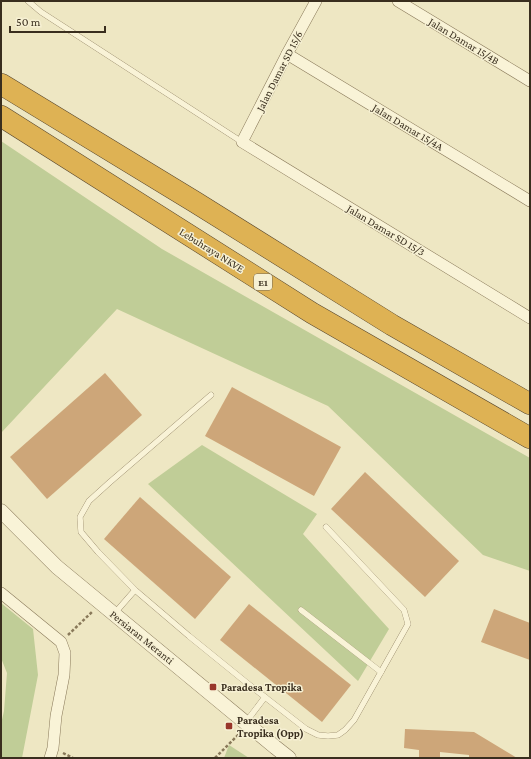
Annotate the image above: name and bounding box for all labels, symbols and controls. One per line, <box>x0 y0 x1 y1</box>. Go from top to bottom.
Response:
scale bar <box>10 8 105 34</box>
text: 50 m <box>16 15 41 29</box>
street label: Jalan Damar 15/4B <box>425 15 501 68</box>
street label: Jalan Damar SD 15/6 <box>253 29 305 115</box>
street label: Jalan Damar 15/4A <box>369 101 446 154</box>
street label: Jalan Damar SD 15/3 <box>344 202 427 259</box>
street label: Lebuhraya NKVE <box>177 225 247 276</box>
road number: E1 <box>254 274 272 290</box>
street label: Persiaran Meranti <box>108 608 176 666</box>
place label: Paradesa Tropika <box>221 681 303 693</box>
marker: Paradesa Tropika <box>208 682 218 692</box>
place label: Paradesa Tropika (Opp) <box>237 714 304 740</box>
marker: Paradesa Tropika (Opp) <box>224 721 234 731</box>

